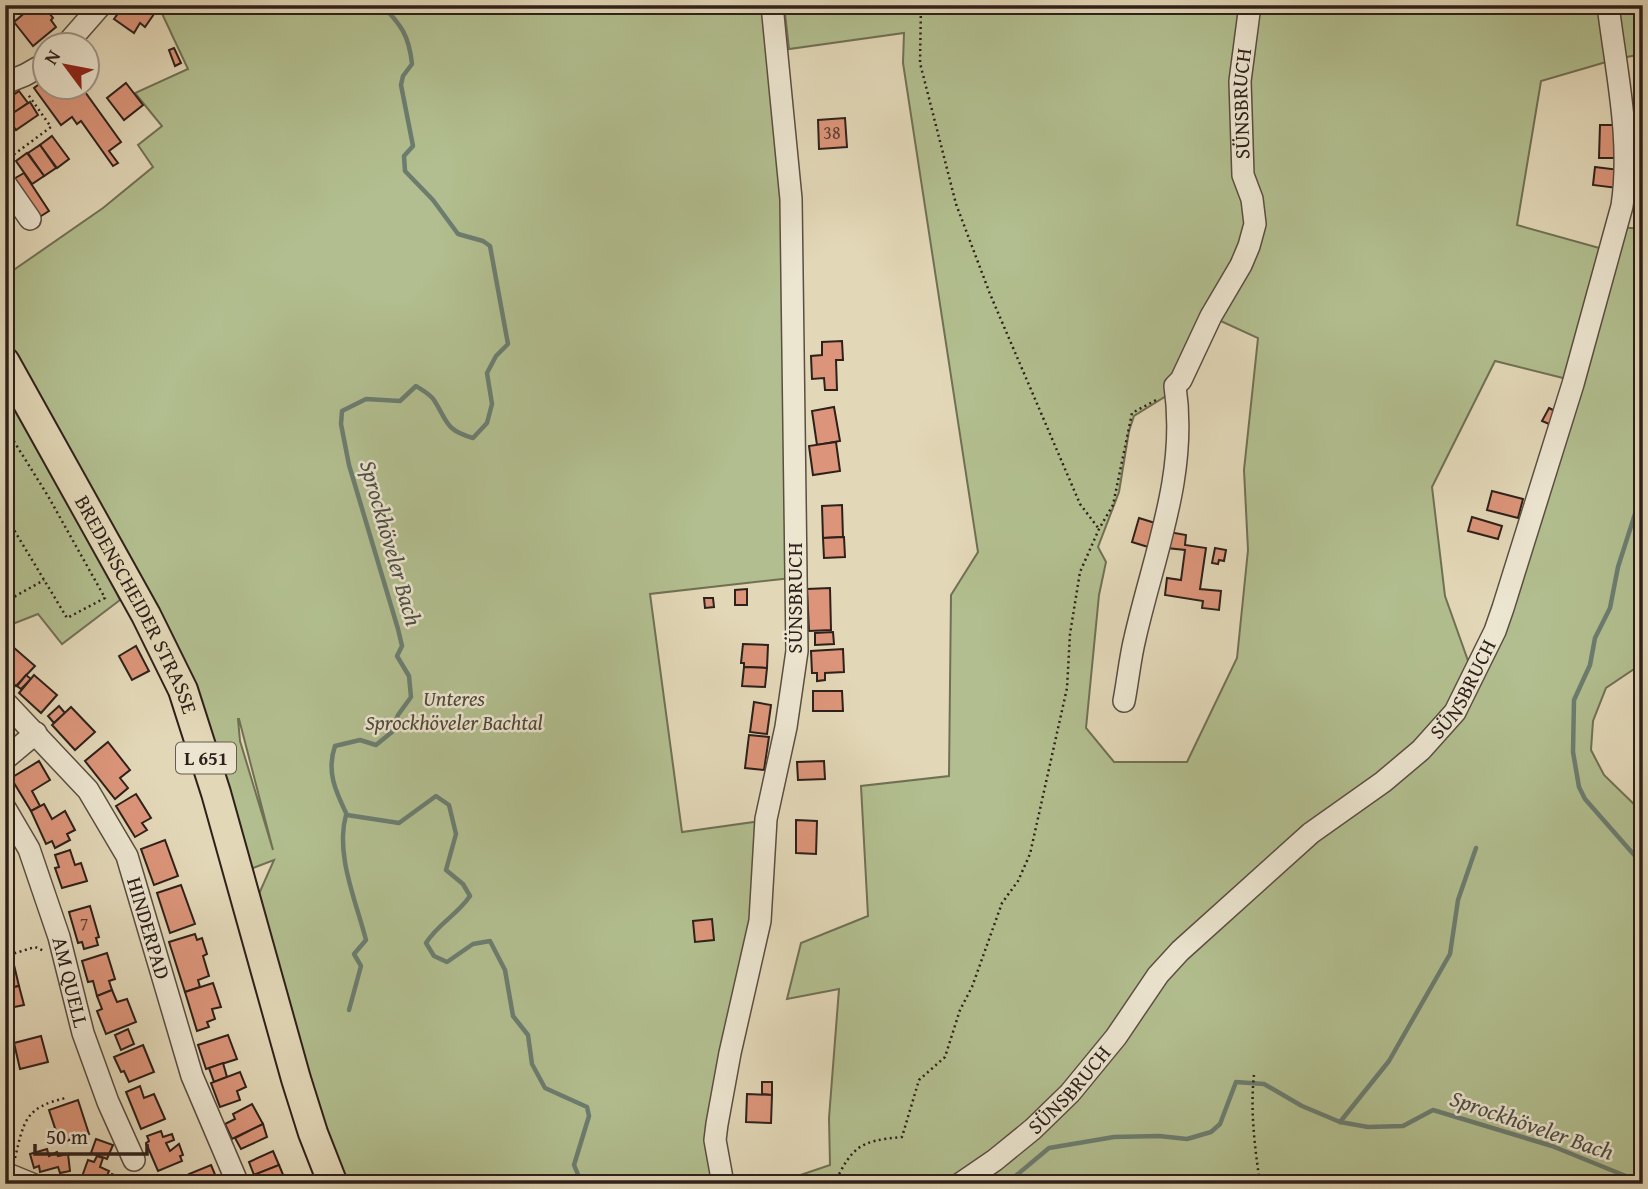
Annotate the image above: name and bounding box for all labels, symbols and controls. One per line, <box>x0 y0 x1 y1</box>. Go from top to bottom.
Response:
north arrow <box>32 32 102 102</box>
text: N <box>36 44 67 70</box>
street label: SÜNSBRUCH <box>1223 46 1259 160</box>
house number: 38 <box>823 119 841 146</box>
water label: Sprockhöveler Bach <box>352 456 431 630</box>
street label: BREDENSCHEIDER STRASSE <box>67 489 206 718</box>
street label: SÜNSBRUCH <box>779 542 810 654</box>
street label: SÜNSBRUCH <box>1422 634 1504 746</box>
park label: Unteres Sprockhöveler Bachtal <box>365 683 543 738</box>
road number: L 651 <box>176 743 236 774</box>
street label: HINDERPAD <box>119 873 179 983</box>
house number: 7 <box>80 910 88 937</box>
street label: AM QUELL <box>45 933 97 1031</box>
street label: SÜNSBRUCH <box>1020 1038 1118 1141</box>
water label: Sprockhöveler Bach <box>1446 1081 1619 1168</box>
scale bar <box>35 1112 147 1156</box>
text: 50 m <box>46 1121 88 1152</box>

